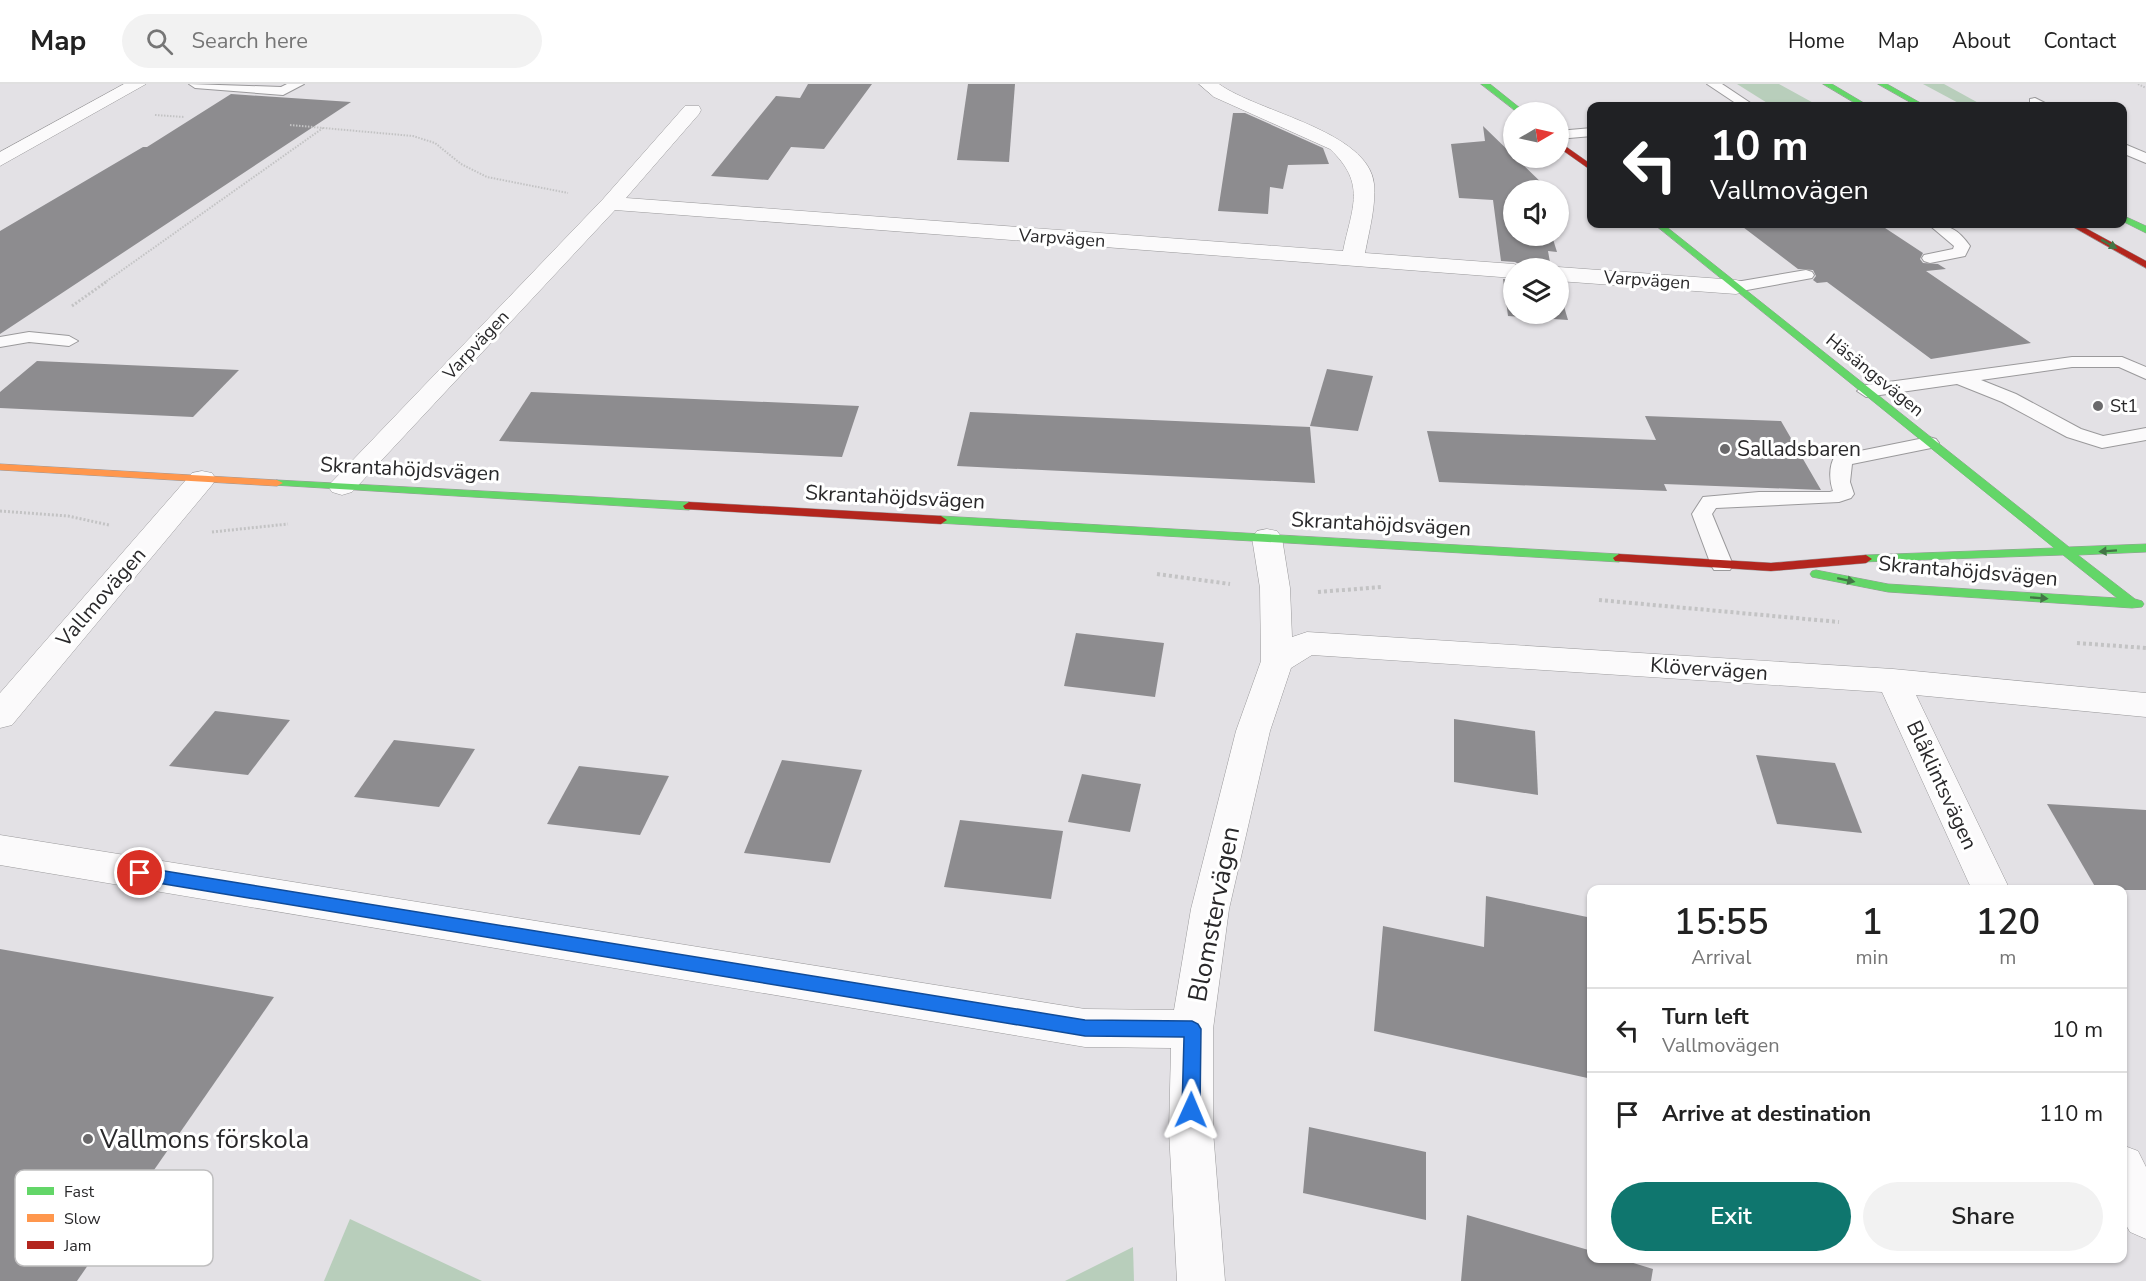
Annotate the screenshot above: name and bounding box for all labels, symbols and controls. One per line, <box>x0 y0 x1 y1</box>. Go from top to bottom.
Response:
search box <box>122 14 542 68</box>
text: Map <box>30 22 86 60</box>
icon: search <box>143 25 176 58</box>
text: Search here <box>191 26 308 56</box>
text: Home <box>1788 27 1845 55</box>
text: Map <box>1878 27 1919 55</box>
text: About <box>1952 27 2010 55</box>
text: Contact <box>2043 27 2116 55</box>
north arrow <box>1503 102 1569 168</box>
map controls <box>1503 102 1569 324</box>
text: 10 m <box>1710 118 1809 175</box>
icon: left <box>1611 126 1689 204</box>
text: Vallmovägen <box>1710 172 1869 209</box>
button: sound <box>1503 180 1569 246</box>
street label: Varpvägen <box>1017 223 1106 253</box>
one-way arrow <box>2101 239 2117 250</box>
button: layers <box>1503 258 1569 324</box>
street label: Varpvägen <box>1602 265 1691 295</box>
street label: Varpvägen <box>437 305 514 386</box>
street label: Häsängsvägen <box>1821 328 1929 422</box>
place label: St1 <box>2110 394 2138 418</box>
marker: St1 <box>2091 399 2105 413</box>
place label: Salladsbaren <box>1737 435 1861 463</box>
marker: Salladsbaren <box>1718 442 1732 456</box>
street label: Skrantahöjdsvägen <box>319 450 501 488</box>
street label: Skrantahöjdsvägen <box>804 478 986 516</box>
street label: Skrantahöjdsvägen <box>1290 505 1472 543</box>
street label: Vallmovägen <box>49 541 152 654</box>
one-way arrow <box>2099 546 2118 555</box>
street label: Skrantahöjdsvägen <box>1877 549 2059 593</box>
one-way arrow <box>1836 576 1855 585</box>
one-way arrow <box>2030 594 2049 603</box>
street label: Klövervägen <box>1649 651 1769 687</box>
street label: Blåklintsvägen <box>1900 716 1984 854</box>
street label: Blomstervägen <box>1180 823 1248 1005</box>
pin <box>114 847 165 898</box>
icon: arrive <box>123 856 156 889</box>
text: 15:55 <box>1674 898 1769 947</box>
text: 1 <box>1861 898 1883 947</box>
text: 120 <box>1975 898 2040 947</box>
text: Arrival <box>1691 944 1751 971</box>
text: min <box>1856 944 1889 971</box>
text: m <box>1999 944 2016 971</box>
text: Turn left <box>1662 1002 1749 1032</box>
icon: left <box>1611 1014 1644 1047</box>
text: 10 m <box>2052 1015 2103 1045</box>
text: Vallmovägen <box>1662 1032 1780 1059</box>
position arrow <box>1159 1078 1223 1142</box>
icon: arrive <box>1611 1098 1644 1131</box>
text: Arrive at destination <box>1662 1099 1871 1129</box>
text: 110 m <box>2039 1099 2103 1129</box>
place label: Vallmons förskola <box>99 1122 309 1157</box>
marker: Vallmons förskola <box>81 1132 95 1146</box>
legend <box>15 1170 213 1266</box>
text: Fast <box>64 1181 95 1203</box>
button: Exit <box>1611 1182 1851 1251</box>
button: Share <box>1863 1182 2103 1251</box>
text: Slow <box>64 1208 101 1230</box>
text: Jam <box>63 1235 91 1257</box>

